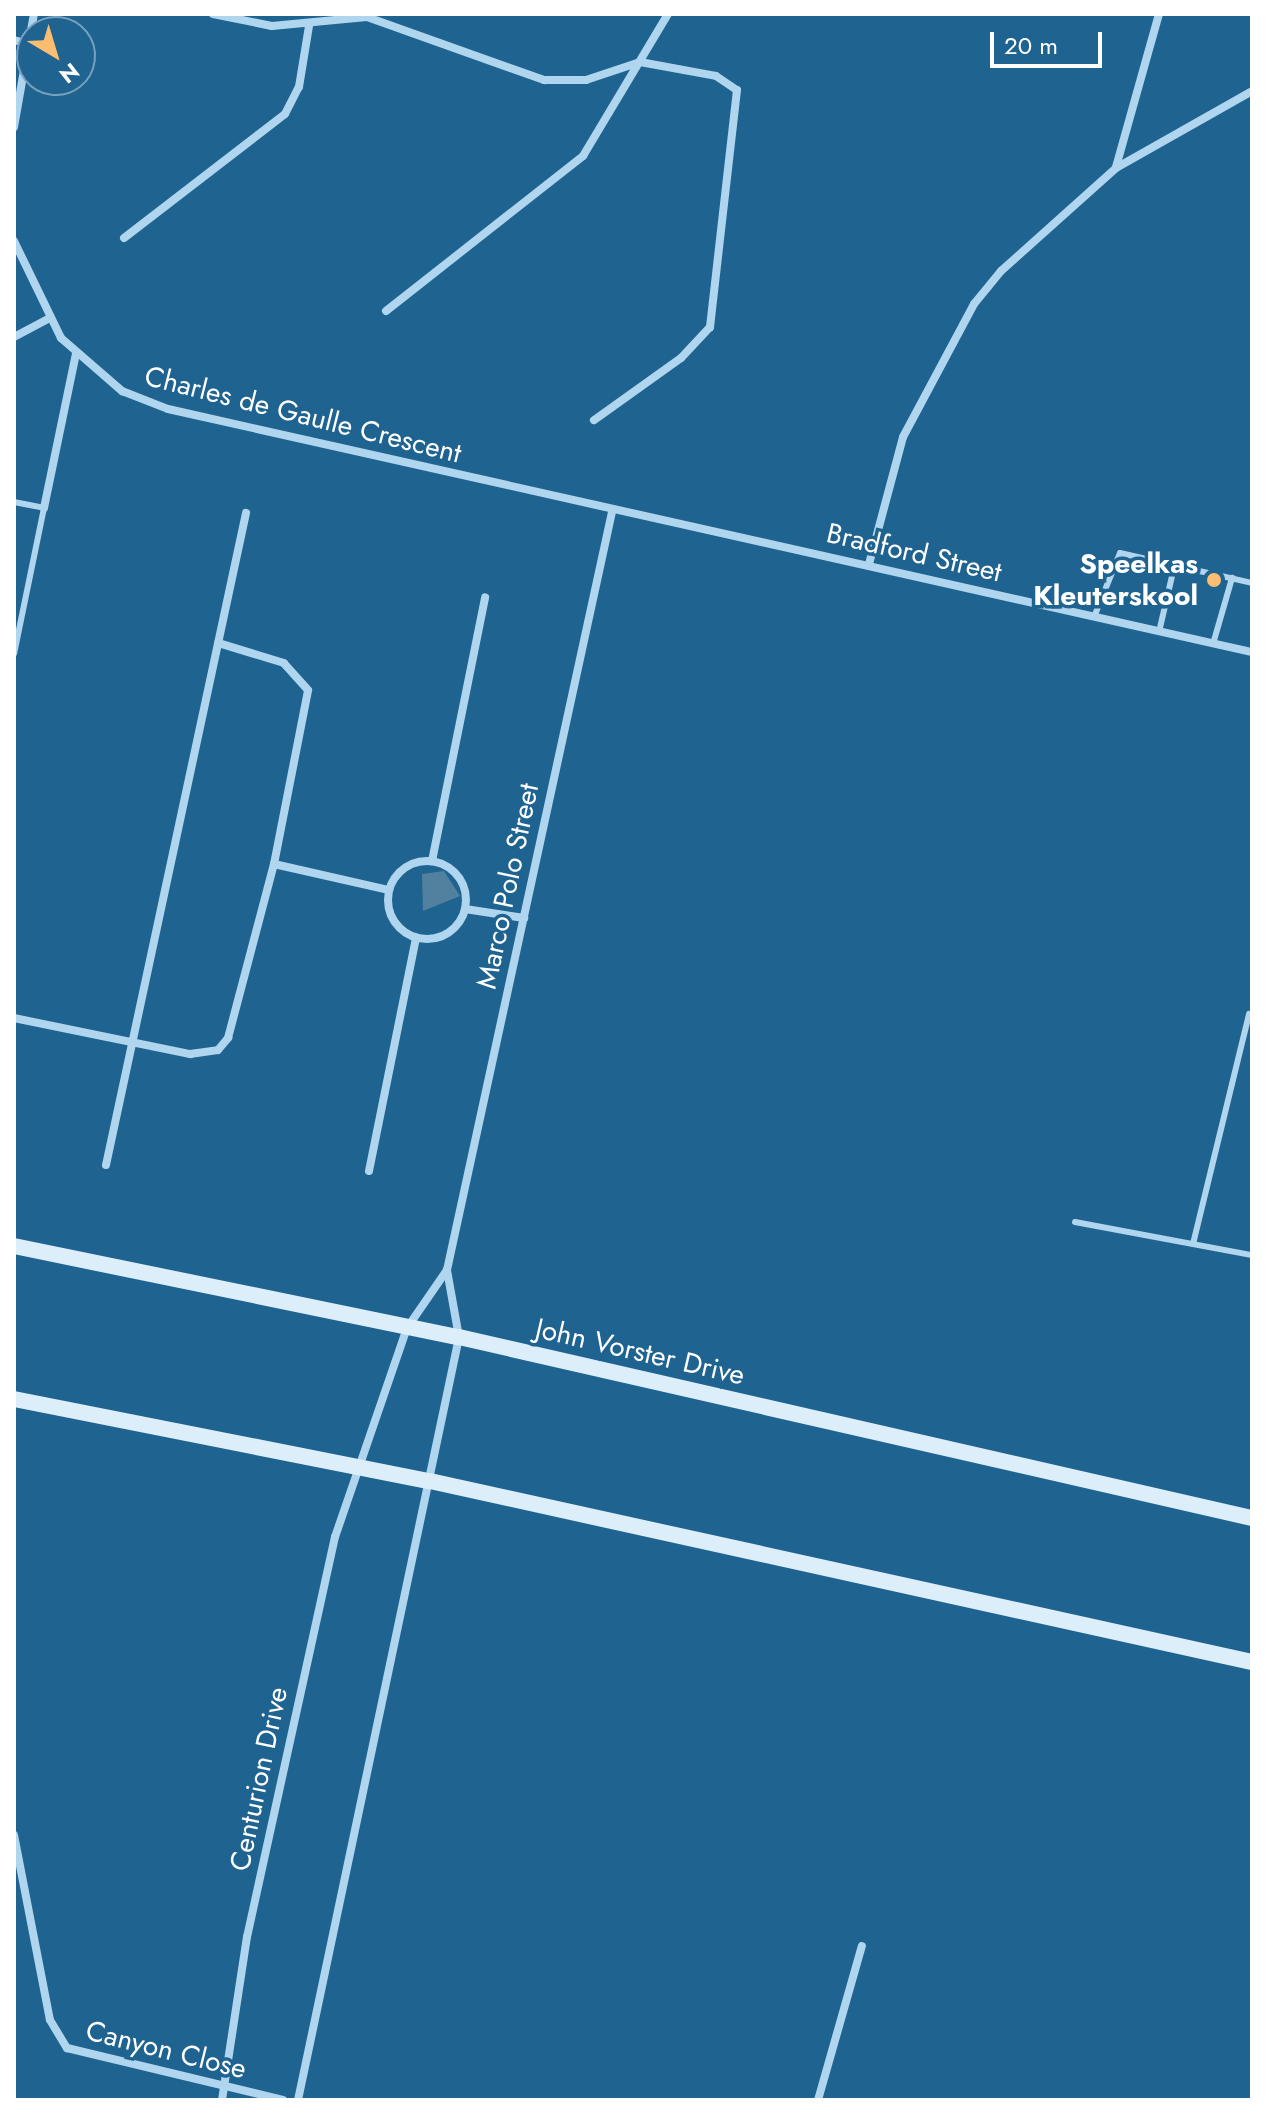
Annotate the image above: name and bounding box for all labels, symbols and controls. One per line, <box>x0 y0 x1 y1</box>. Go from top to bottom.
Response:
north arrow <box>16 16 96 96</box>
scale bar <box>994 16 1106 66</box>
text: 20 m <box>1004 28 1058 63</box>
text: N <box>53 55 86 91</box>
street label: Charles de Gaulle Crescent <box>141 359 465 471</box>
street label: Bradford Street <box>823 517 1005 589</box>
place label: Speelkas Kleuterskool <box>1033 547 1198 613</box>
marker: Speelkas Kleuterskool <box>1205 571 1223 589</box>
street label: Marco Polo Street <box>470 780 546 992</box>
street label: John Vorster Drive <box>532 1312 748 1392</box>
street label: Centurion Drive <box>223 1684 295 1874</box>
street label: Canyon Close <box>82 2014 250 2086</box>

